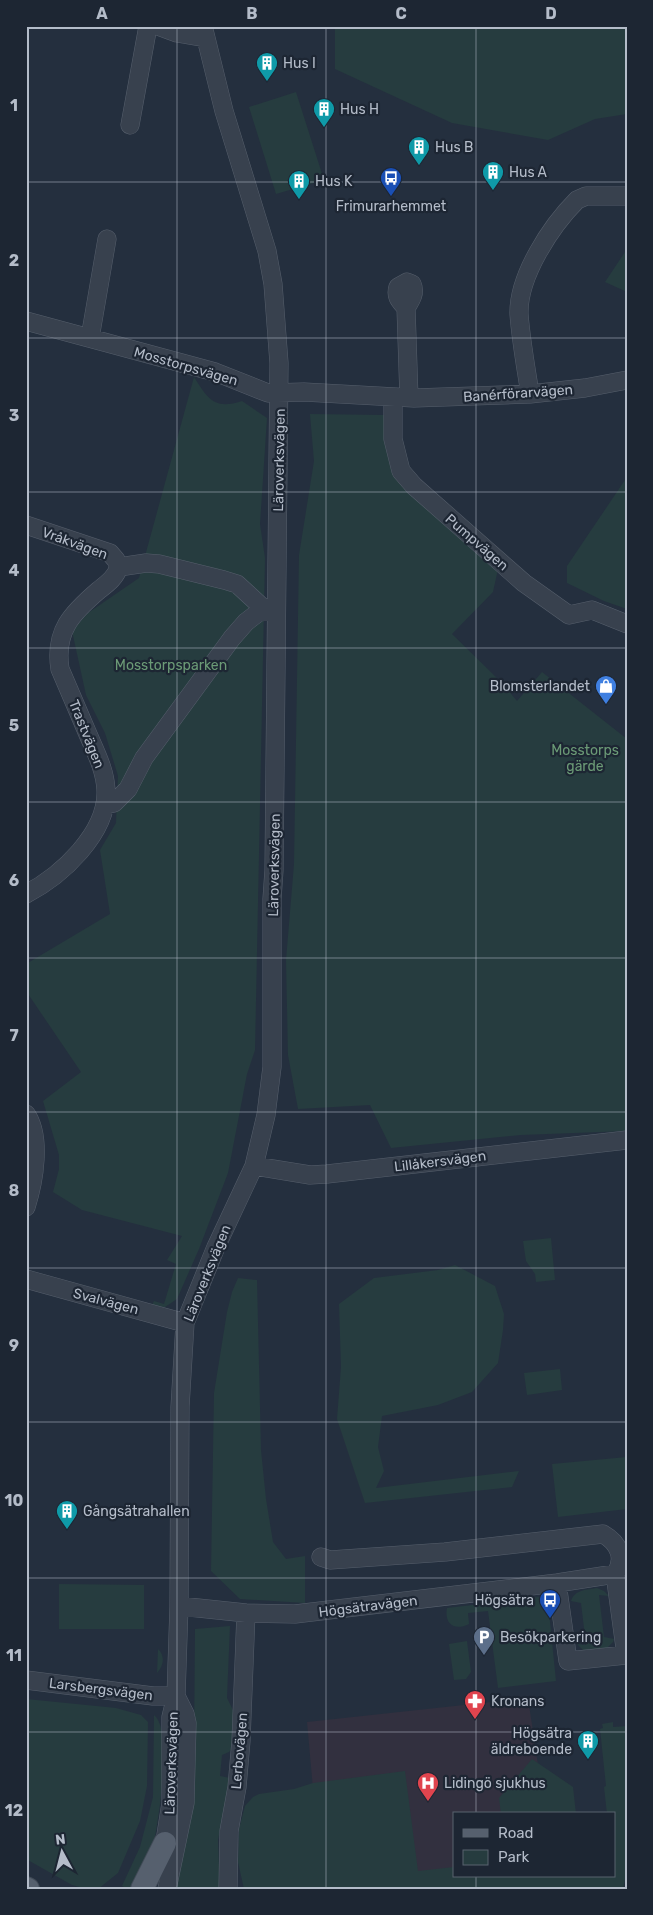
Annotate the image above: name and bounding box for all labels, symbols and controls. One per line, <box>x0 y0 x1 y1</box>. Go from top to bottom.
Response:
text: A <box>96 4 108 23</box>
text: B <box>246 4 258 23</box>
text: C <box>395 4 407 23</box>
text: D <box>545 4 557 23</box>
building icon: Hus I <box>255 51 279 82</box>
place label: Hus I <box>283 55 316 72</box>
text: 1 <box>10 96 18 115</box>
building icon: Hus H <box>312 97 336 128</box>
place label: Hus H <box>340 101 379 118</box>
building icon: Hus B <box>407 135 431 166</box>
place label: Hus B <box>435 139 473 156</box>
building icon: Hus A <box>481 160 505 191</box>
place label: Hus A <box>509 164 548 181</box>
bus stop icon: Frimurarhemmet <box>379 166 403 197</box>
building icon: Hus K <box>287 169 311 200</box>
place label: Hus K <box>315 173 353 190</box>
place label: Frimurarhemmet <box>336 198 447 215</box>
text: 2 <box>9 251 19 270</box>
street label: Mosstorpsvägen <box>132 344 240 389</box>
street label: Banérförarvägen <box>462 381 574 406</box>
text: 3 <box>9 406 19 425</box>
street label: Läroverksvägen <box>270 408 289 512</box>
street label: Pumpvägen <box>442 510 512 574</box>
street label: Vråkvägen <box>40 524 110 563</box>
text: 4 <box>9 561 20 580</box>
park label: Mosstorpsparken <box>115 657 227 674</box>
shop icon: Blomsterlandet <box>594 674 618 705</box>
place label: Blomsterlandet <box>490 678 591 695</box>
street label: Trastvägen <box>65 697 108 771</box>
text: 5 <box>9 716 19 735</box>
park label: Mosstorps gärde <box>551 742 619 775</box>
street label: Läroverksvägen <box>265 813 284 917</box>
text: 6 <box>9 871 19 890</box>
text: 7 <box>9 1026 19 1045</box>
street label: Lillåkersvägen <box>393 1147 487 1176</box>
text: 8 <box>9 1181 20 1200</box>
street label: Läroverksvägen <box>180 1222 235 1324</box>
street label: Svalvägen <box>71 1285 140 1318</box>
text: 9 <box>9 1336 19 1355</box>
text: 10 <box>5 1491 24 1510</box>
building icon: Gångsätrahallen <box>55 1499 79 1530</box>
place label: Gångsätrahallen <box>83 1503 190 1520</box>
bus stop icon: Högsätra <box>538 1588 562 1619</box>
street label: Högsätravägen <box>318 1592 418 1621</box>
place label: Högsätra <box>474 1592 534 1609</box>
parking icon: Besökparkering <box>472 1625 496 1656</box>
place label: Besökparkering <box>500 1629 601 1646</box>
text: 11 <box>6 1646 22 1665</box>
street label: Larsbergsvägen <box>48 1675 154 1704</box>
pharmacy icon: Kronans <box>463 1689 487 1720</box>
place label: Kronans <box>491 1693 544 1710</box>
street label: Läroverksvägen <box>161 1711 182 1815</box>
street label: Lerbovägen <box>228 1712 251 1790</box>
place label: Högsätra äldreboende <box>491 1725 572 1758</box>
building icon: Högsätra äldreboende <box>576 1729 600 1760</box>
hospital icon: Lidingö sjukhus <box>416 1771 440 1802</box>
place label: Lidingö sjukhus <box>444 1775 546 1792</box>
text: 12 <box>5 1801 23 1820</box>
legend <box>453 1812 616 1878</box>
text: Road <box>498 1824 534 1842</box>
north arrow <box>38 1828 88 1878</box>
text: N <box>54 1831 67 1849</box>
text: Park <box>498 1848 529 1866</box>

